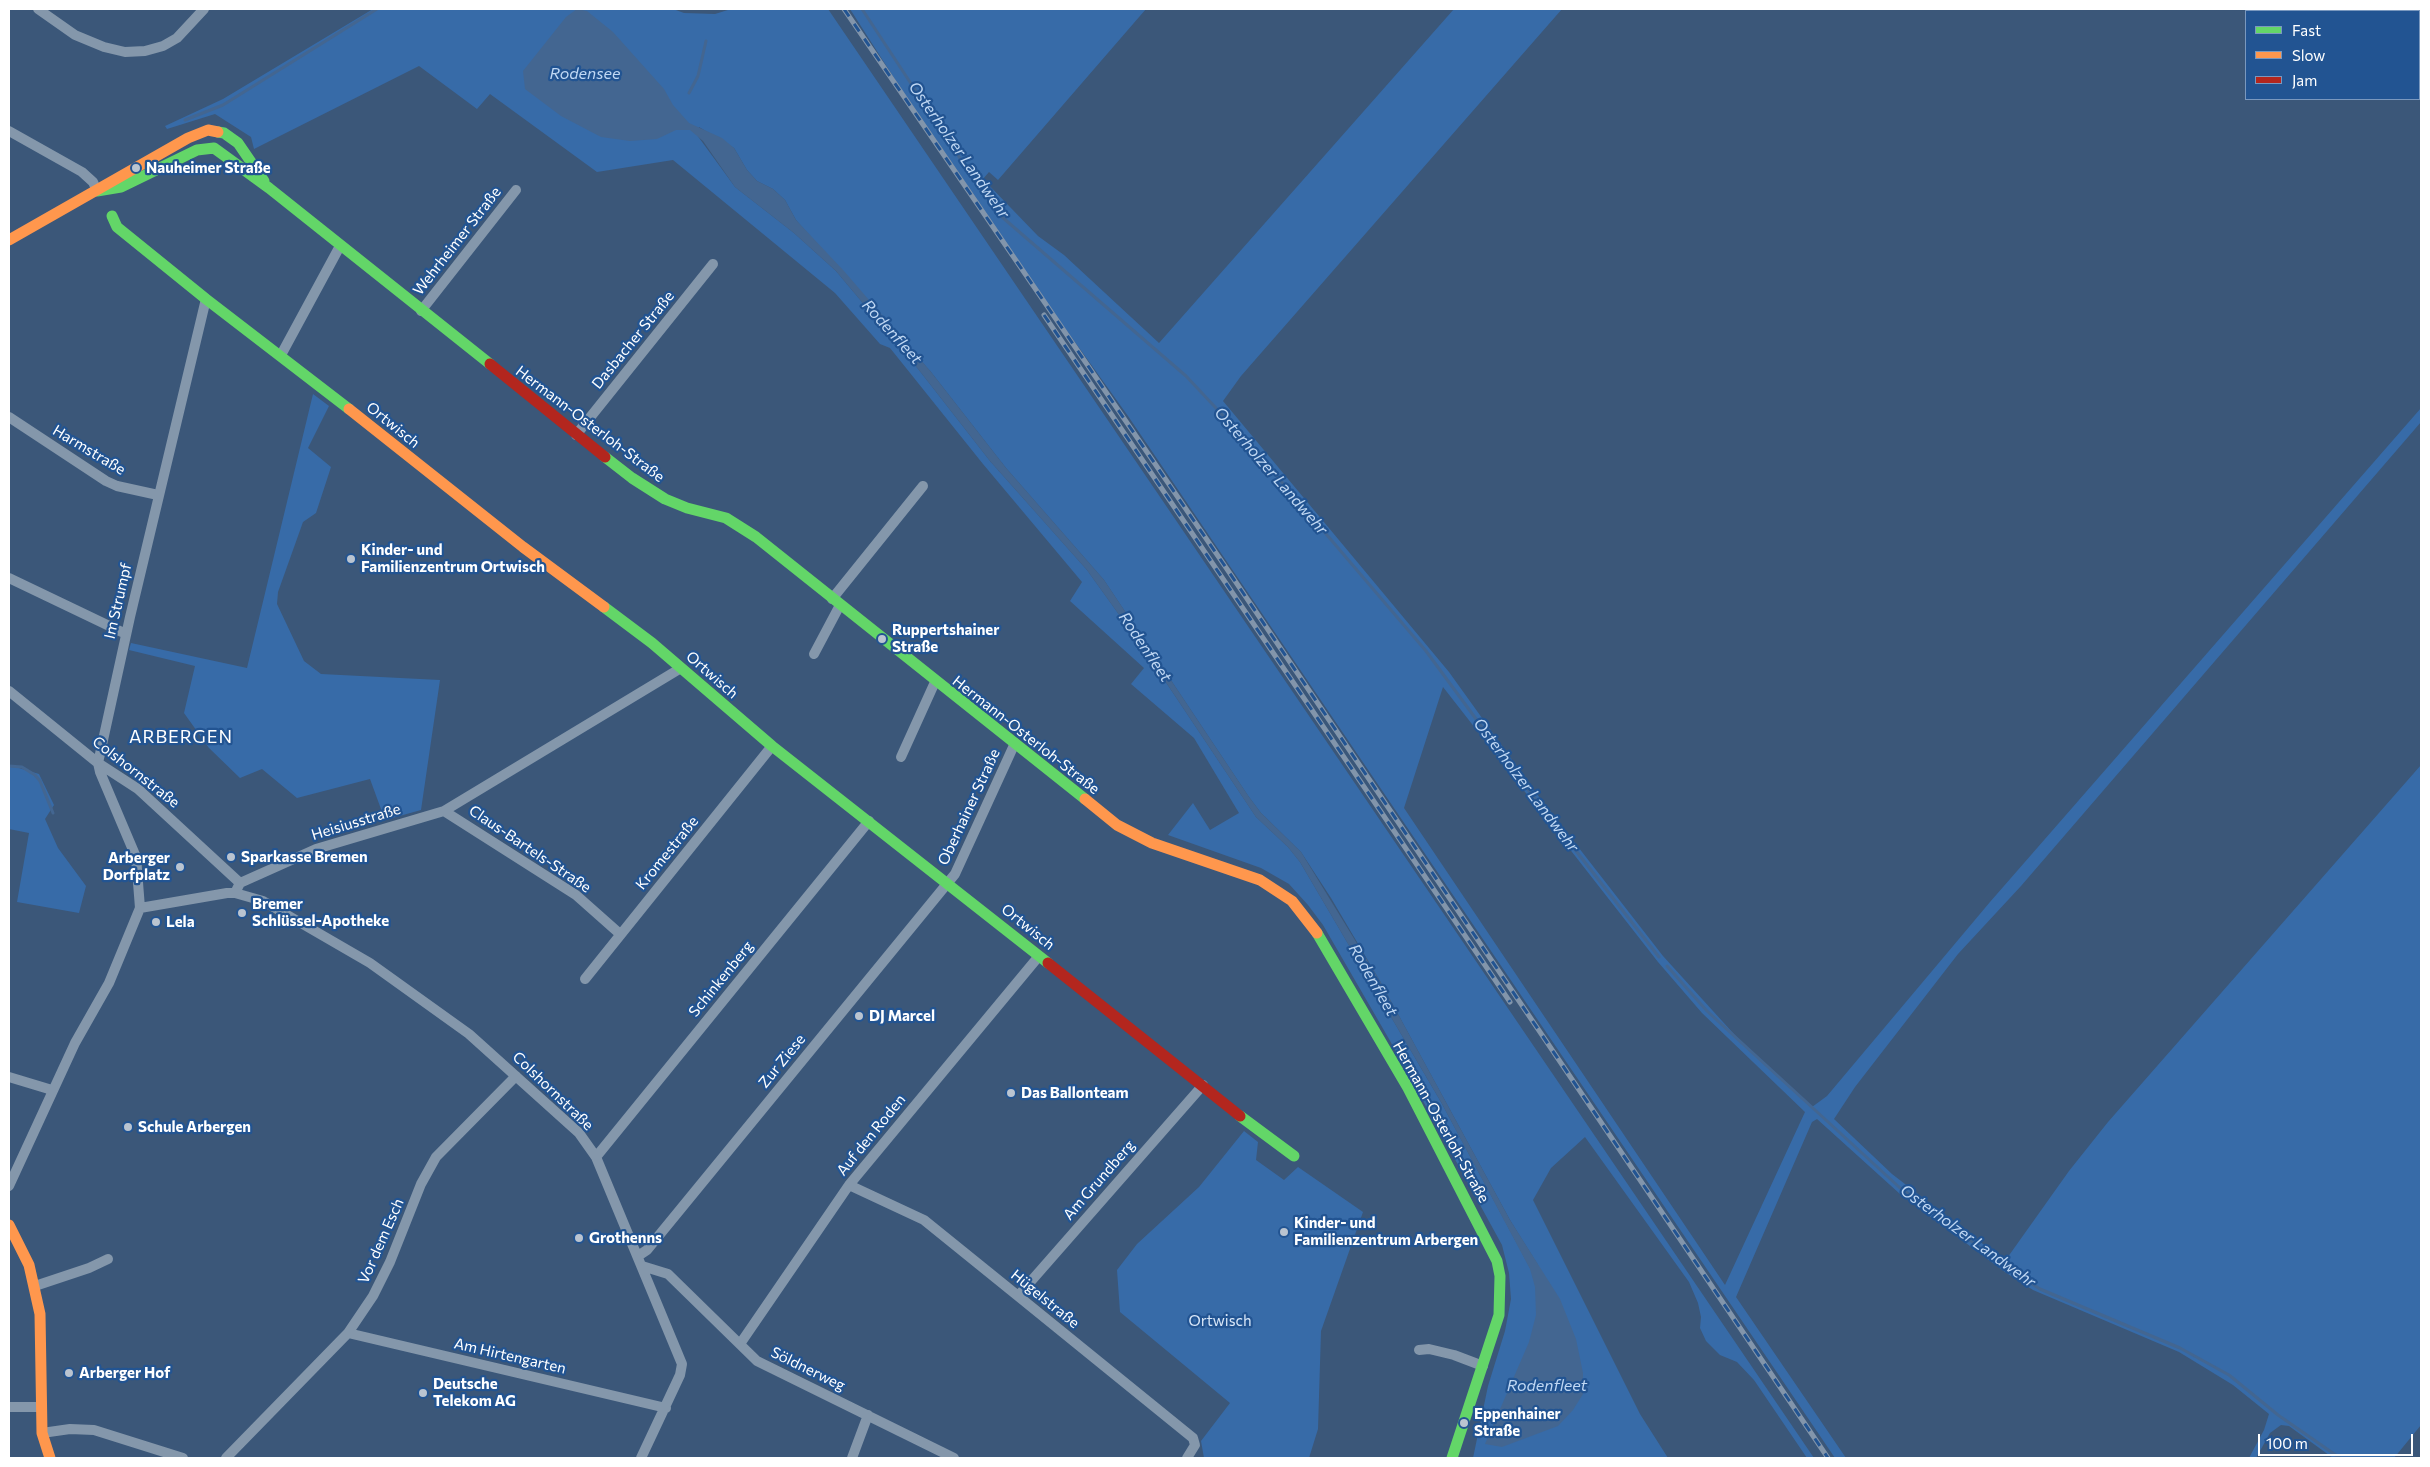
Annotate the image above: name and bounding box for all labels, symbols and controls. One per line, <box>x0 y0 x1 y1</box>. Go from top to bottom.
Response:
legend <box>2245 10 2420 100</box>
text: Fast <box>2292 21 2321 39</box>
text: Slow <box>2292 46 2325 64</box>
water label: Rodensee <box>550 64 620 84</box>
text: Jam <box>2292 71 2317 89</box>
water label: Osterholzer Landwehr <box>904 78 1014 222</box>
place label: Nauheimer Straße <box>146 159 271 177</box>
marker: Nauheimer Straße <box>130 162 142 174</box>
street label: Wehrheimer Straße <box>409 183 505 299</box>
street label: Dasbacher Straße <box>588 287 678 393</box>
water label: Rodenfleet <box>858 296 926 368</box>
street label: Hermann-Osterloh-Straße <box>512 362 668 486</box>
street label: Ortwisch <box>363 398 423 452</box>
water label: Osterholzer Landwehr <box>1210 403 1332 539</box>
street label: Harmstraße <box>49 421 129 479</box>
place label: Kinder- und Familienzentrum Ortwisch <box>361 541 545 576</box>
marker: Kinder- und Familienzentrum Ortwisch <box>345 553 357 565</box>
street label: Im Strumpf <box>101 561 135 641</box>
water label: Rodenfleet <box>1115 608 1175 686</box>
place label: Ruppertshainer Straße <box>892 621 999 656</box>
marker: Ruppertshainer Straße <box>876 633 888 645</box>
street label: Ortwisch <box>682 648 742 702</box>
street label: Hermann-Osterloh-Straße <box>949 672 1103 798</box>
water label: Osterholzer Landwehr <box>1469 714 1583 856</box>
district label: ARBERGEN <box>128 726 234 748</box>
street label: Colshornstraße <box>89 732 183 812</box>
street label: Oberhainer Straße <box>934 746 1004 868</box>
street label: Heisiusstraße <box>309 800 403 844</box>
street label: Claus-Bartels-Straße <box>466 801 594 897</box>
street label: Kromestraße <box>632 813 702 893</box>
place label: Sparkasse Bremen <box>241 848 368 866</box>
place label: Arberger Dorfplatz <box>103 849 170 884</box>
marker: Sparkasse Bremen <box>225 851 237 863</box>
marker: Arberger Dorfplatz <box>174 861 186 873</box>
place label: Bremer Schlüssel-Apotheke <box>252 895 389 930</box>
street label: Ortwisch <box>998 900 1058 954</box>
marker: Bremer Schlüssel-Apotheke <box>236 907 248 919</box>
place label: Lela <box>166 913 195 931</box>
marker: Lela <box>150 916 162 928</box>
street label: Schinkenberg <box>685 937 757 1021</box>
water label: Rodenfleet <box>1345 940 1401 1020</box>
place label: DJ Marcel <box>869 1007 935 1025</box>
marker: DJ Marcel <box>853 1010 865 1022</box>
street label: Zur Ziese <box>755 1031 809 1091</box>
street label: Hermann-Osterloh-Straße <box>1389 1038 1493 1206</box>
street label: Colshornstraße <box>509 1048 597 1134</box>
place label: Das Ballonteam <box>1021 1084 1129 1102</box>
marker: Das Ballonteam <box>1005 1087 1017 1099</box>
street label: Auf den Roden <box>833 1091 909 1179</box>
place label: Schule Arbergen <box>138 1118 251 1136</box>
marker: Schule Arbergen <box>122 1121 134 1133</box>
street label: Am Grundberg <box>1059 1136 1139 1224</box>
water label: Osterholzer Landwehr <box>1897 1180 2039 1292</box>
street label: Vor dem Esch <box>354 1196 408 1286</box>
place label: Kinder- und Familienzentrum Arbergen <box>1294 1214 1478 1249</box>
marker: Kinder- und Familienzentrum Arbergen <box>1278 1226 1290 1238</box>
place label: Grothenns <box>589 1229 662 1247</box>
marker: Grothenns <box>573 1232 585 1244</box>
street label: Hügelstraße <box>1007 1266 1083 1332</box>
park label: Ortwisch <box>1188 1312 1252 1330</box>
street label: Am Hirtengarten <box>452 1334 568 1378</box>
street label: Söldnerweg <box>768 1343 848 1395</box>
place label: Arberger Hof <box>79 1364 170 1382</box>
marker: Arberger Hof <box>63 1367 75 1379</box>
place label: Deutsche Telekom AG <box>433 1375 516 1410</box>
water label: Rodenfleet <box>1507 1376 1587 1396</box>
marker: Deutsche Telekom AG <box>417 1387 429 1399</box>
place label: Eppenhainer Straße <box>1474 1405 1561 1440</box>
marker: Eppenhainer Straße <box>1458 1417 1470 1429</box>
scale bar <box>2260 1424 2415 1456</box>
text: 100 m <box>2266 1434 2308 1452</box>

